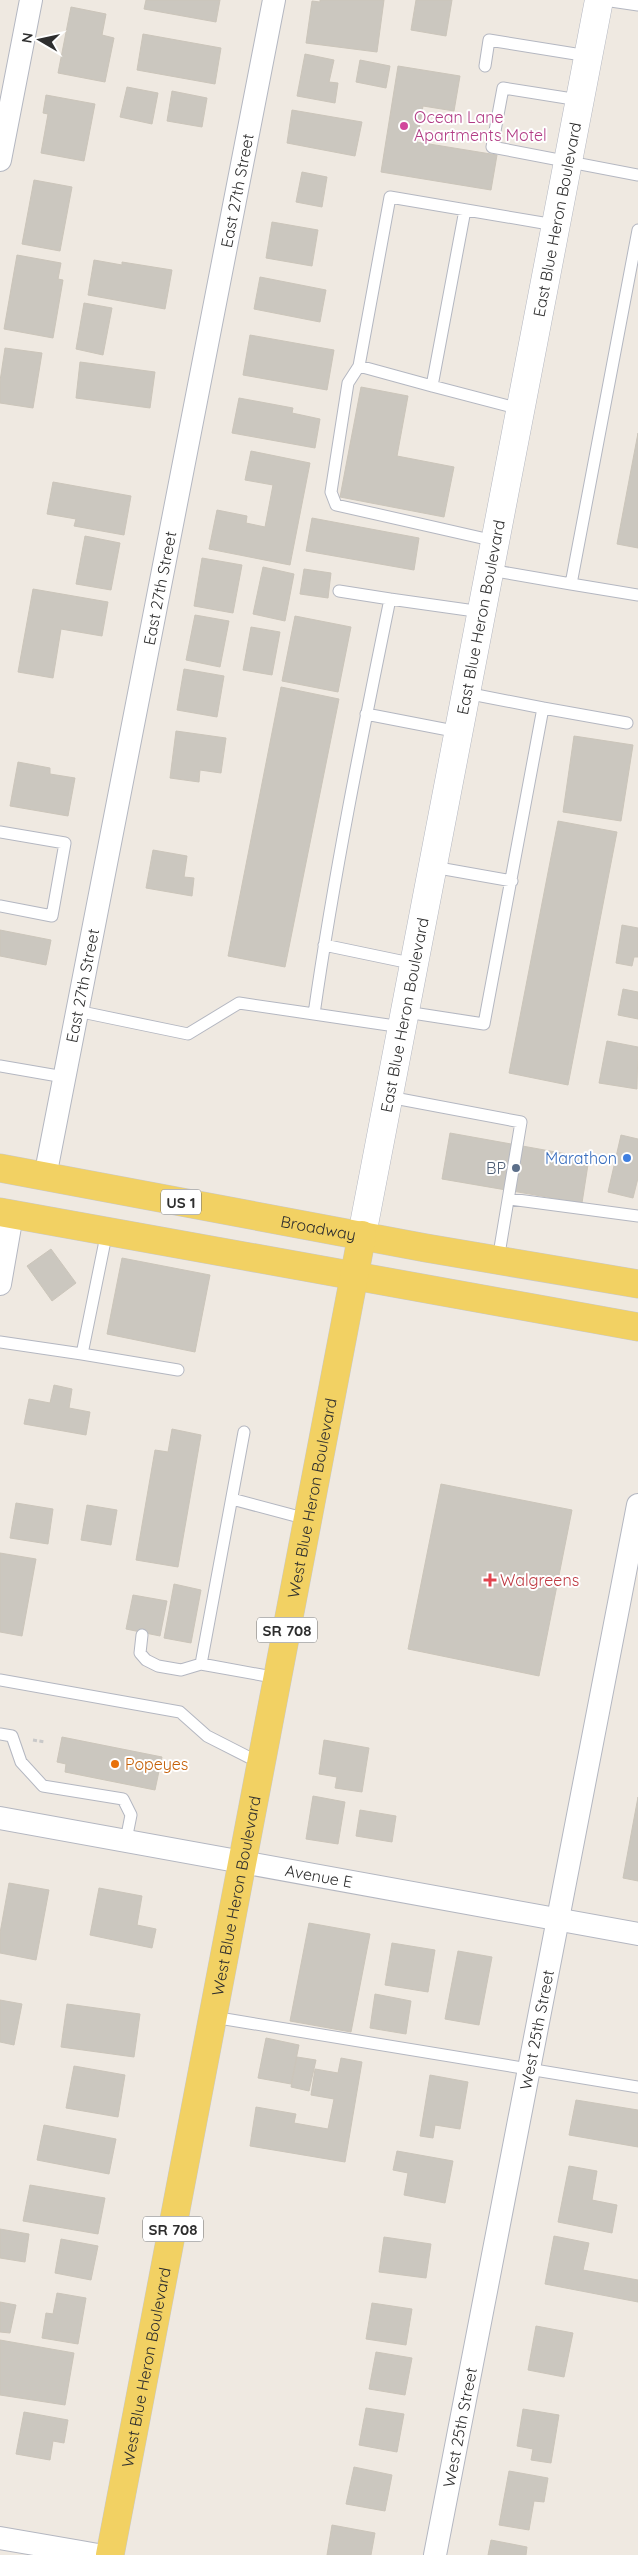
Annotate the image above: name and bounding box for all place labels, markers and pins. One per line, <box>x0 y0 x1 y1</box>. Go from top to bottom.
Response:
place label: Ocean Lane Apartments Motel <box>414 107 547 145</box>
marker: Ocean Lane Apartments Motel <box>398 120 410 132</box>
place label: Marathon <box>545 1148 617 1168</box>
marker: Marathon <box>621 1152 633 1164</box>
place label: BP <box>486 1158 506 1178</box>
marker: BP <box>510 1162 522 1174</box>
place label: Walgreens <box>500 1570 579 1590</box>
marker: Walgreens <box>484 1574 496 1586</box>
place label: Popeyes <box>125 1754 188 1774</box>
marker: Popeyes <box>109 1758 121 1770</box>

